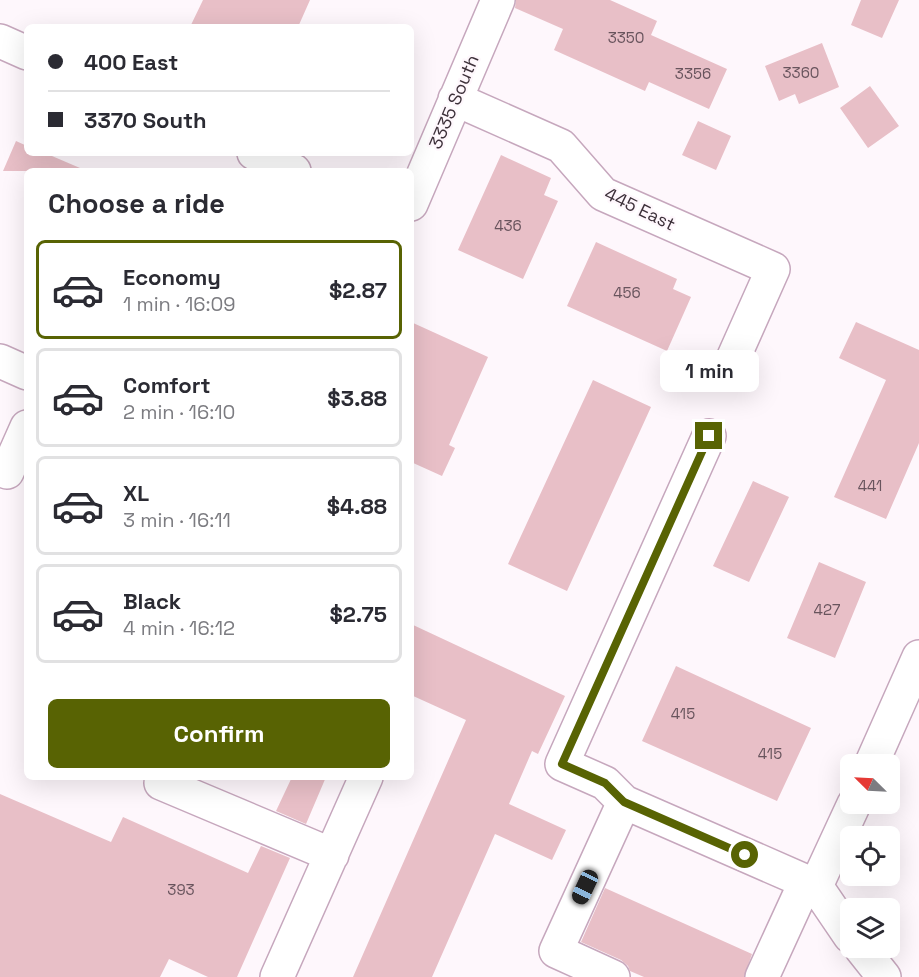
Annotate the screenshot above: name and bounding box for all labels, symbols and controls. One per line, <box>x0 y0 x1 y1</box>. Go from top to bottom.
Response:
house number: 3350 <box>608 28 644 47</box>
text: 400 East <box>84 48 178 76</box>
street label: 3335 South <box>423 51 484 153</box>
house number: 3360 <box>783 63 819 82</box>
house number: 3356 <box>675 64 711 83</box>
text: 3370 South <box>84 106 207 134</box>
street label: 445 East <box>601 182 679 236</box>
text: Choose a ride <box>48 186 225 221</box>
house number: 436 <box>494 216 522 235</box>
icon: car <box>51 263 105 317</box>
text: Economy <box>123 263 221 291</box>
text: $2.87 <box>329 276 387 304</box>
house number: 456 <box>613 283 641 302</box>
text: 1 min · 16:09 <box>123 291 236 317</box>
callout: 1 min <box>660 349 758 391</box>
text: 1 min <box>685 358 734 384</box>
icon: car <box>51 371 105 425</box>
text: Comfort <box>123 371 211 399</box>
text: $3.88 <box>327 384 387 412</box>
text: 2 min · 16:10 <box>123 399 235 425</box>
route end <box>695 422 722 449</box>
house number: 441 <box>858 476 882 495</box>
icon: car <box>51 479 105 533</box>
text: XL <box>123 479 149 507</box>
text: $4.88 <box>327 492 387 520</box>
text: 3 min · 16:11 <box>123 507 231 533</box>
icon: car <box>51 587 105 641</box>
text: Black <box>123 587 181 615</box>
text: $2.75 <box>329 600 387 628</box>
house number: 427 <box>814 600 840 619</box>
text: 4 min · 16:12 <box>123 615 235 641</box>
button: Confirm <box>48 699 390 768</box>
house number: 415 <box>671 704 695 723</box>
house number: 415 <box>758 744 782 763</box>
north arrow <box>840 754 900 814</box>
map controls <box>840 754 900 958</box>
button: locate <box>840 826 900 886</box>
route start <box>731 841 758 868</box>
car <box>569 867 601 907</box>
house number: 393 <box>167 880 195 899</box>
button: layers <box>840 898 900 958</box>

